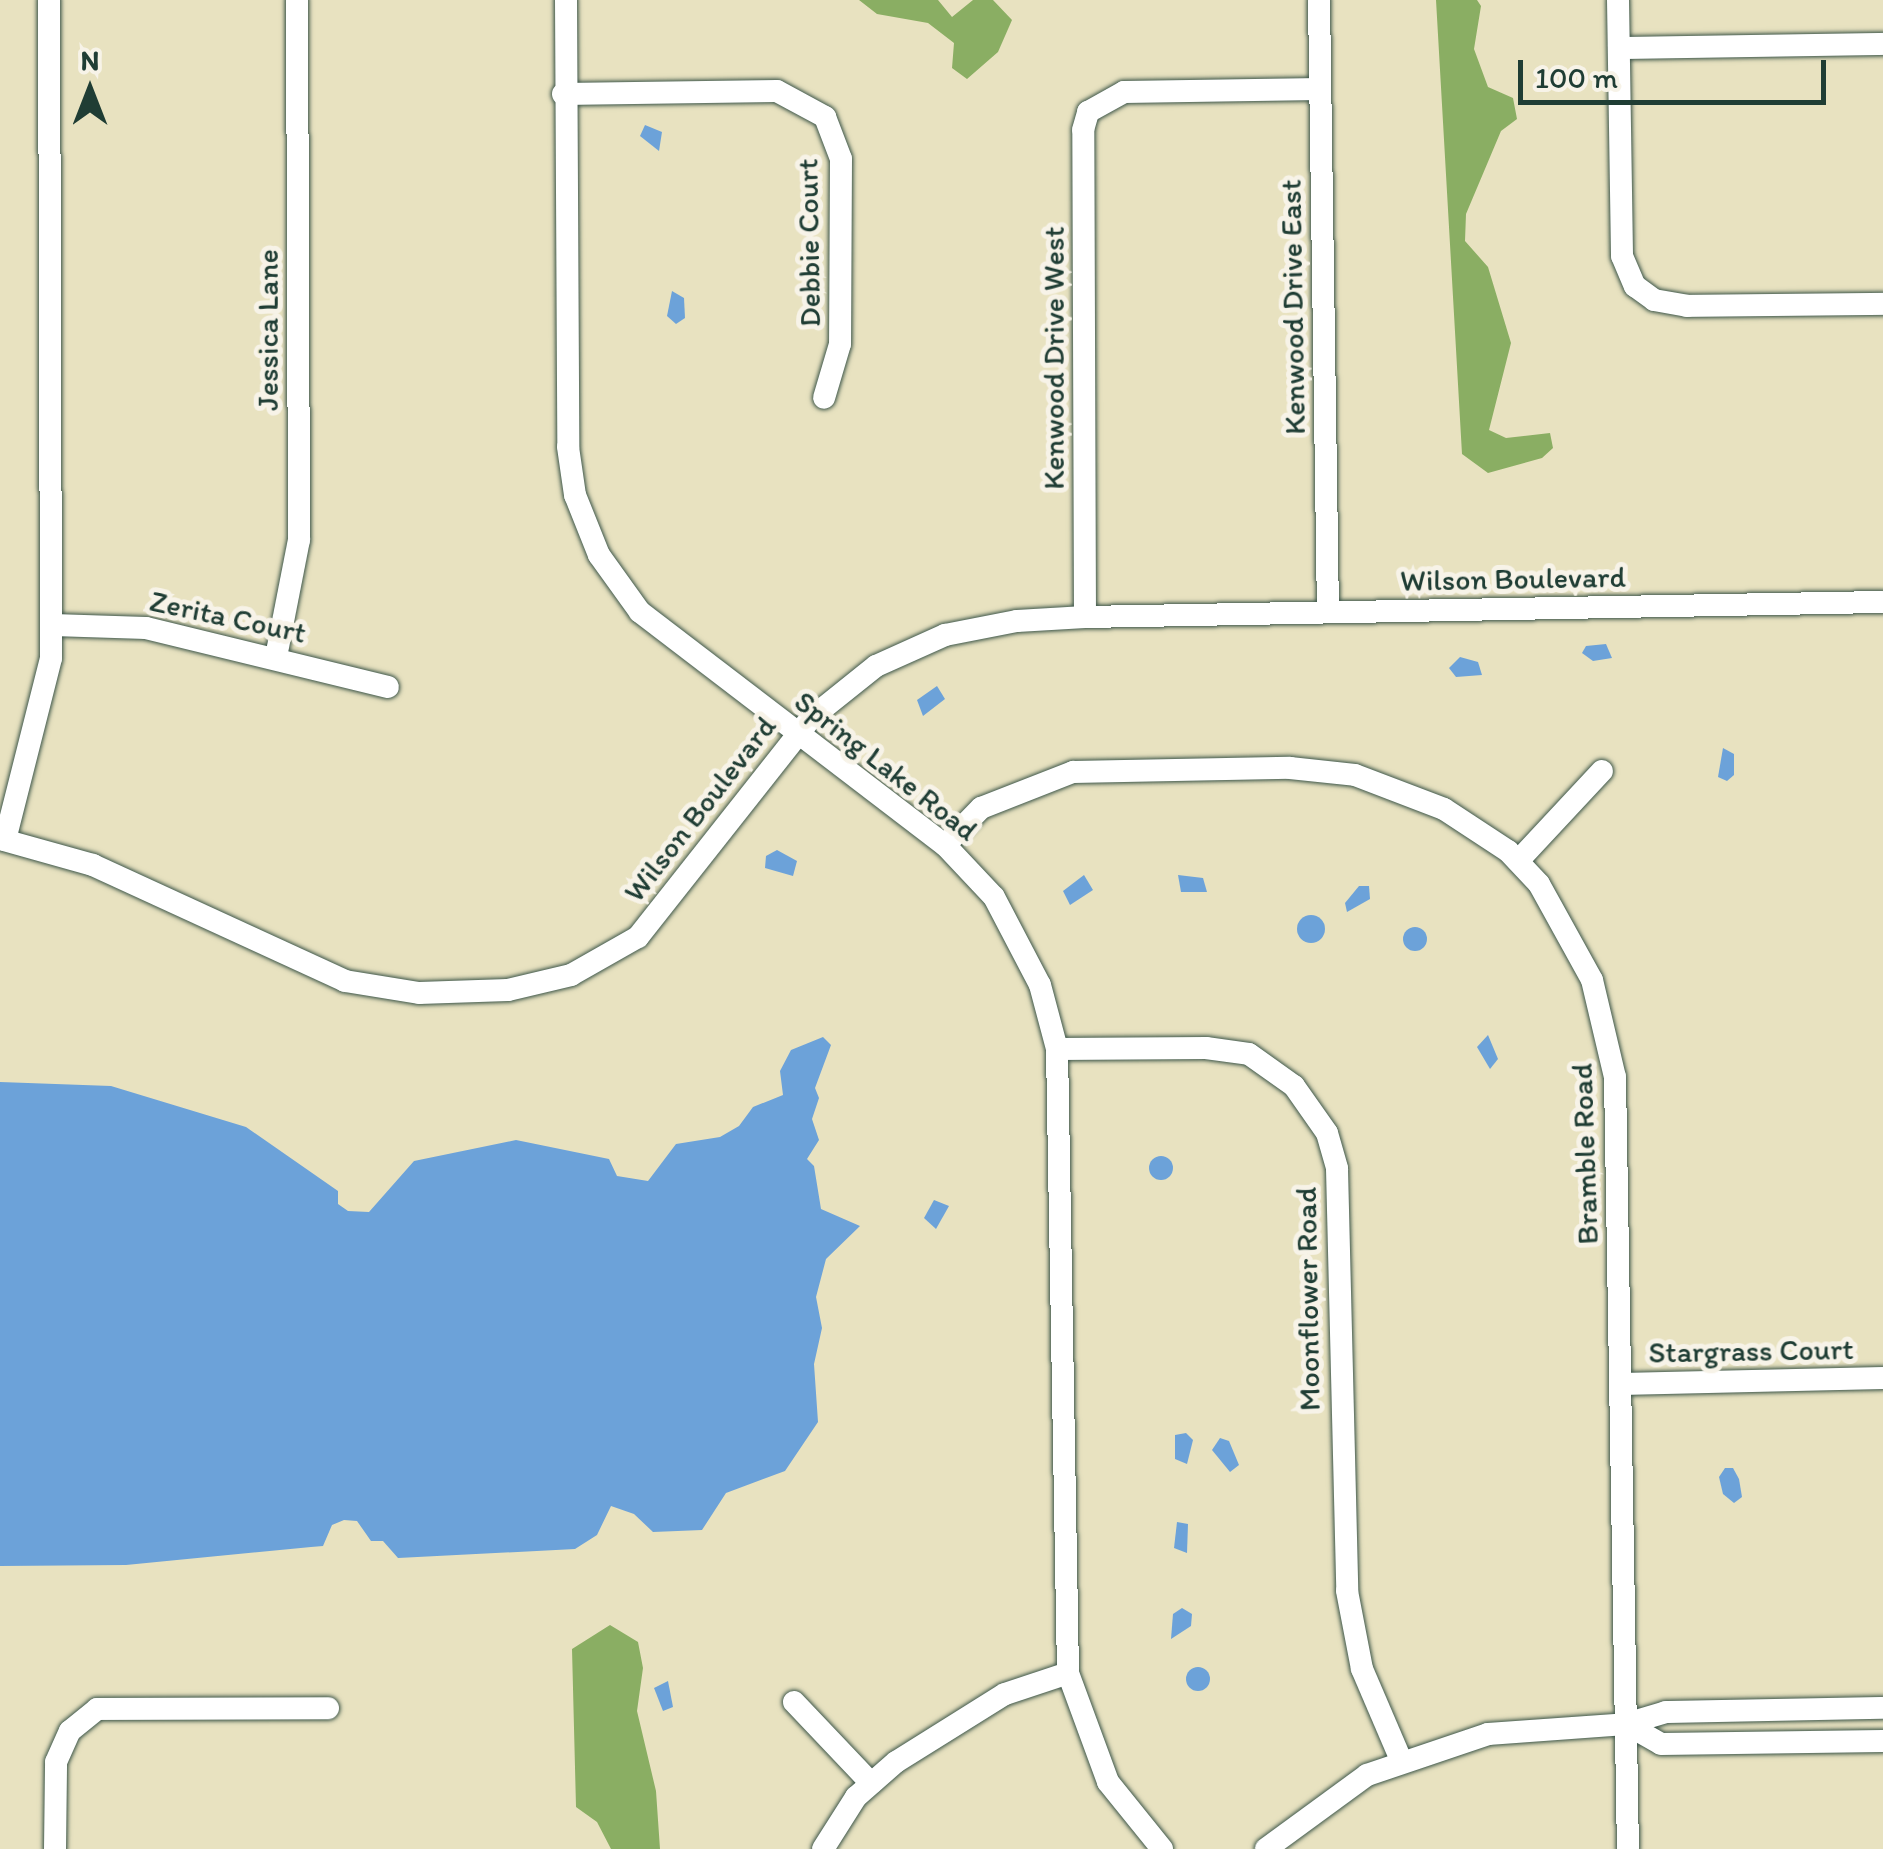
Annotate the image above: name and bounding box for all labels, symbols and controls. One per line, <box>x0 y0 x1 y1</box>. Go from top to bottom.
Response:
north arrow <box>40 40 140 140</box>
scale bar <box>1523 40 1830 102</box>
text: N <box>81 43 99 77</box>
text: 100 m <box>1535 59 1618 96</box>
street label: Debbie Court <box>790 158 828 328</box>
street label: Kenwood Drive East <box>1273 179 1313 435</box>
street label: Kenwood Drive West <box>1036 227 1072 489</box>
street label: Jessica Lane <box>250 249 286 411</box>
street label: Wilson Boulevard <box>1400 559 1626 599</box>
street label: Zerita Court <box>147 583 309 651</box>
street label: Spring Lake Road <box>787 683 985 849</box>
street label: Wilson Boulevard <box>616 709 784 909</box>
street label: Bramble Road <box>1564 1063 1606 1245</box>
street label: Moonflower Road <box>1288 1187 1328 1411</box>
street label: Stargrass Court <box>1648 1331 1854 1371</box>

